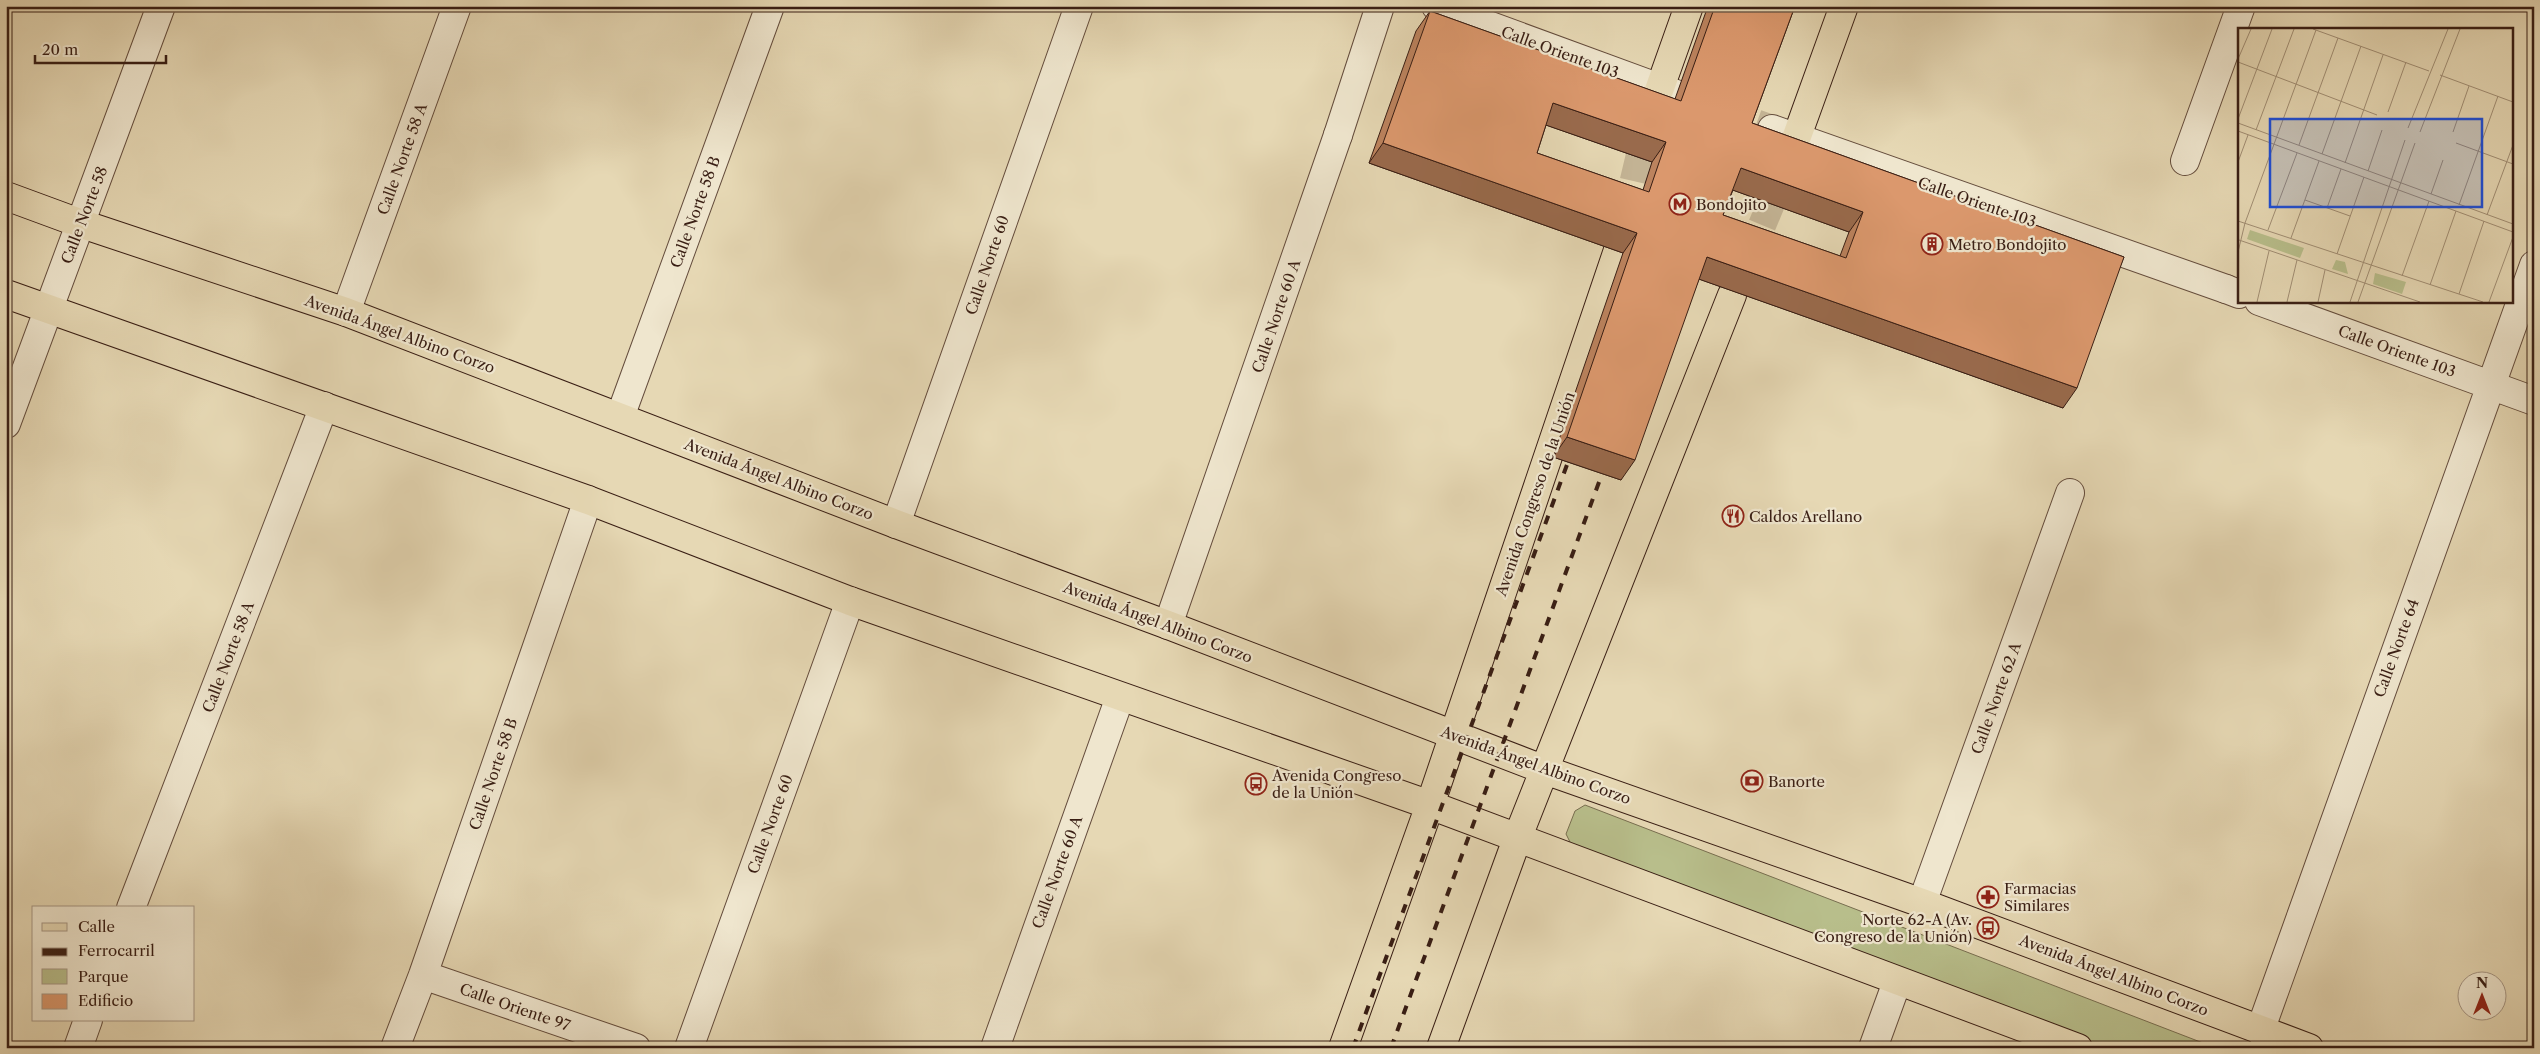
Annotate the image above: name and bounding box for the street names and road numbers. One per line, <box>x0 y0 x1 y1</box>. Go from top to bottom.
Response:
street label: Calle Oriente 103 <box>1499 22 1621 82</box>
street label: Calle Norte 58 A <box>373 100 431 217</box>
street label: Calle Norte 58 B <box>666 154 724 270</box>
street label: Calle Norte 58 <box>57 163 111 267</box>
street label: Calle Oriente 103 <box>1915 173 2039 231</box>
street label: Calle Norte 60 <box>961 213 1013 317</box>
street label: Calle Norte 60 A <box>1248 256 1305 375</box>
street label: Avenida Ángel Albino Corzo <box>301 290 498 377</box>
street label: Calle Oriente 103 <box>2336 321 2458 381</box>
street label: Avenida Congreso de la Unión <box>1491 389 1579 600</box>
street label: Avenida Ángel Albino Corzo <box>681 434 876 524</box>
street label: Avenida Ángel Albino Corzo <box>1060 577 1255 667</box>
street label: Calle Norte 64 <box>2369 596 2423 700</box>
street label: Calle Norte 58 A <box>198 598 258 715</box>
street label: Calle Norte 62 A <box>1967 639 2025 757</box>
street label: Calle Norte 58 B <box>465 715 521 833</box>
street label: Avenida Ángel Albino Corzo <box>1437 721 1634 808</box>
street label: Calle Norte 60 <box>743 772 797 876</box>
street label: Calle Norte 60 A <box>1028 812 1087 931</box>
street label: Avenida Ángel Albino Corzo <box>2016 930 2211 1020</box>
street label: Calle Oriente 97 <box>457 979 573 1035</box>

